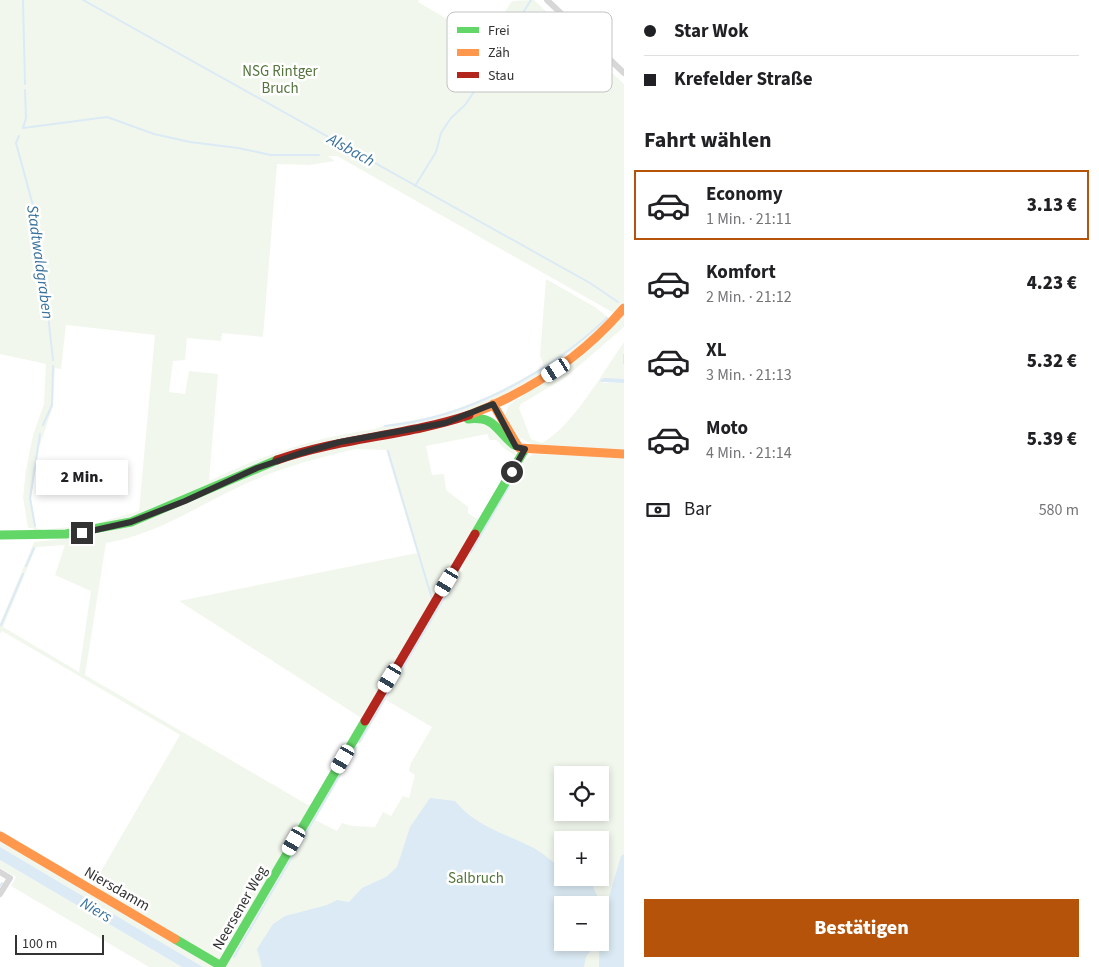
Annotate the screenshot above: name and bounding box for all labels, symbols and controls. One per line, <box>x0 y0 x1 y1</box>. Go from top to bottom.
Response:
legend <box>447 12 612 92</box>
text: Star Wok <box>674 18 749 45</box>
text: Frei <box>488 21 510 41</box>
text: Zäh <box>488 43 510 63</box>
park label: NSG Rintger Bruch <box>242 61 318 99</box>
text: Stau <box>488 66 514 86</box>
text: Krefelder Straße <box>674 66 813 93</box>
text: Fahrt wählen <box>644 124 772 156</box>
water label: Alsbach <box>322 128 379 172</box>
text: Economy <box>706 181 783 208</box>
icon: car <box>646 183 691 228</box>
text: 3.13 € <box>1027 192 1077 219</box>
water label: Stadtwaldgraben <box>21 204 59 320</box>
text: 1 Min. · 21:11 <box>706 208 792 230</box>
text: Komfort <box>706 259 776 286</box>
icon: car <box>646 261 691 306</box>
text: 4.23 € <box>1027 270 1077 297</box>
text: 2 Min. · 21:12 <box>706 286 792 308</box>
text: XL <box>706 337 727 364</box>
icon: car <box>646 339 691 384</box>
text: 5.32 € <box>1027 348 1077 375</box>
car <box>539 356 572 384</box>
text: 3 Min. · 21:13 <box>706 364 792 386</box>
text: Moto <box>706 415 748 442</box>
icon: car <box>646 417 691 462</box>
text: 5.39 € <box>1027 426 1077 453</box>
text: 4 Min. · 21:14 <box>706 442 792 464</box>
callout: 2 Min. <box>36 460 128 496</box>
route start <box>501 461 523 483</box>
text: 2 Min. <box>61 466 103 488</box>
icon: cash <box>644 496 672 524</box>
text: Bar <box>684 496 711 523</box>
text: 580 m <box>1039 499 1079 521</box>
route end <box>71 522 93 544</box>
car <box>432 565 461 599</box>
car <box>375 661 404 695</box>
car <box>329 742 356 776</box>
map controls <box>554 766 609 951</box>
button: locate <box>554 766 609 821</box>
car <box>280 824 307 858</box>
button: + <box>554 831 609 886</box>
street label: Neersener Weg <box>207 862 273 954</box>
street label: Niersdamm <box>81 863 153 915</box>
park label: Salbruch <box>448 868 504 889</box>
water label: Niers <box>77 893 115 927</box>
button: − <box>554 896 609 951</box>
button: Bestätigen <box>644 899 1079 957</box>
scale bar <box>15 932 104 955</box>
text: 100 m <box>22 934 57 954</box>

